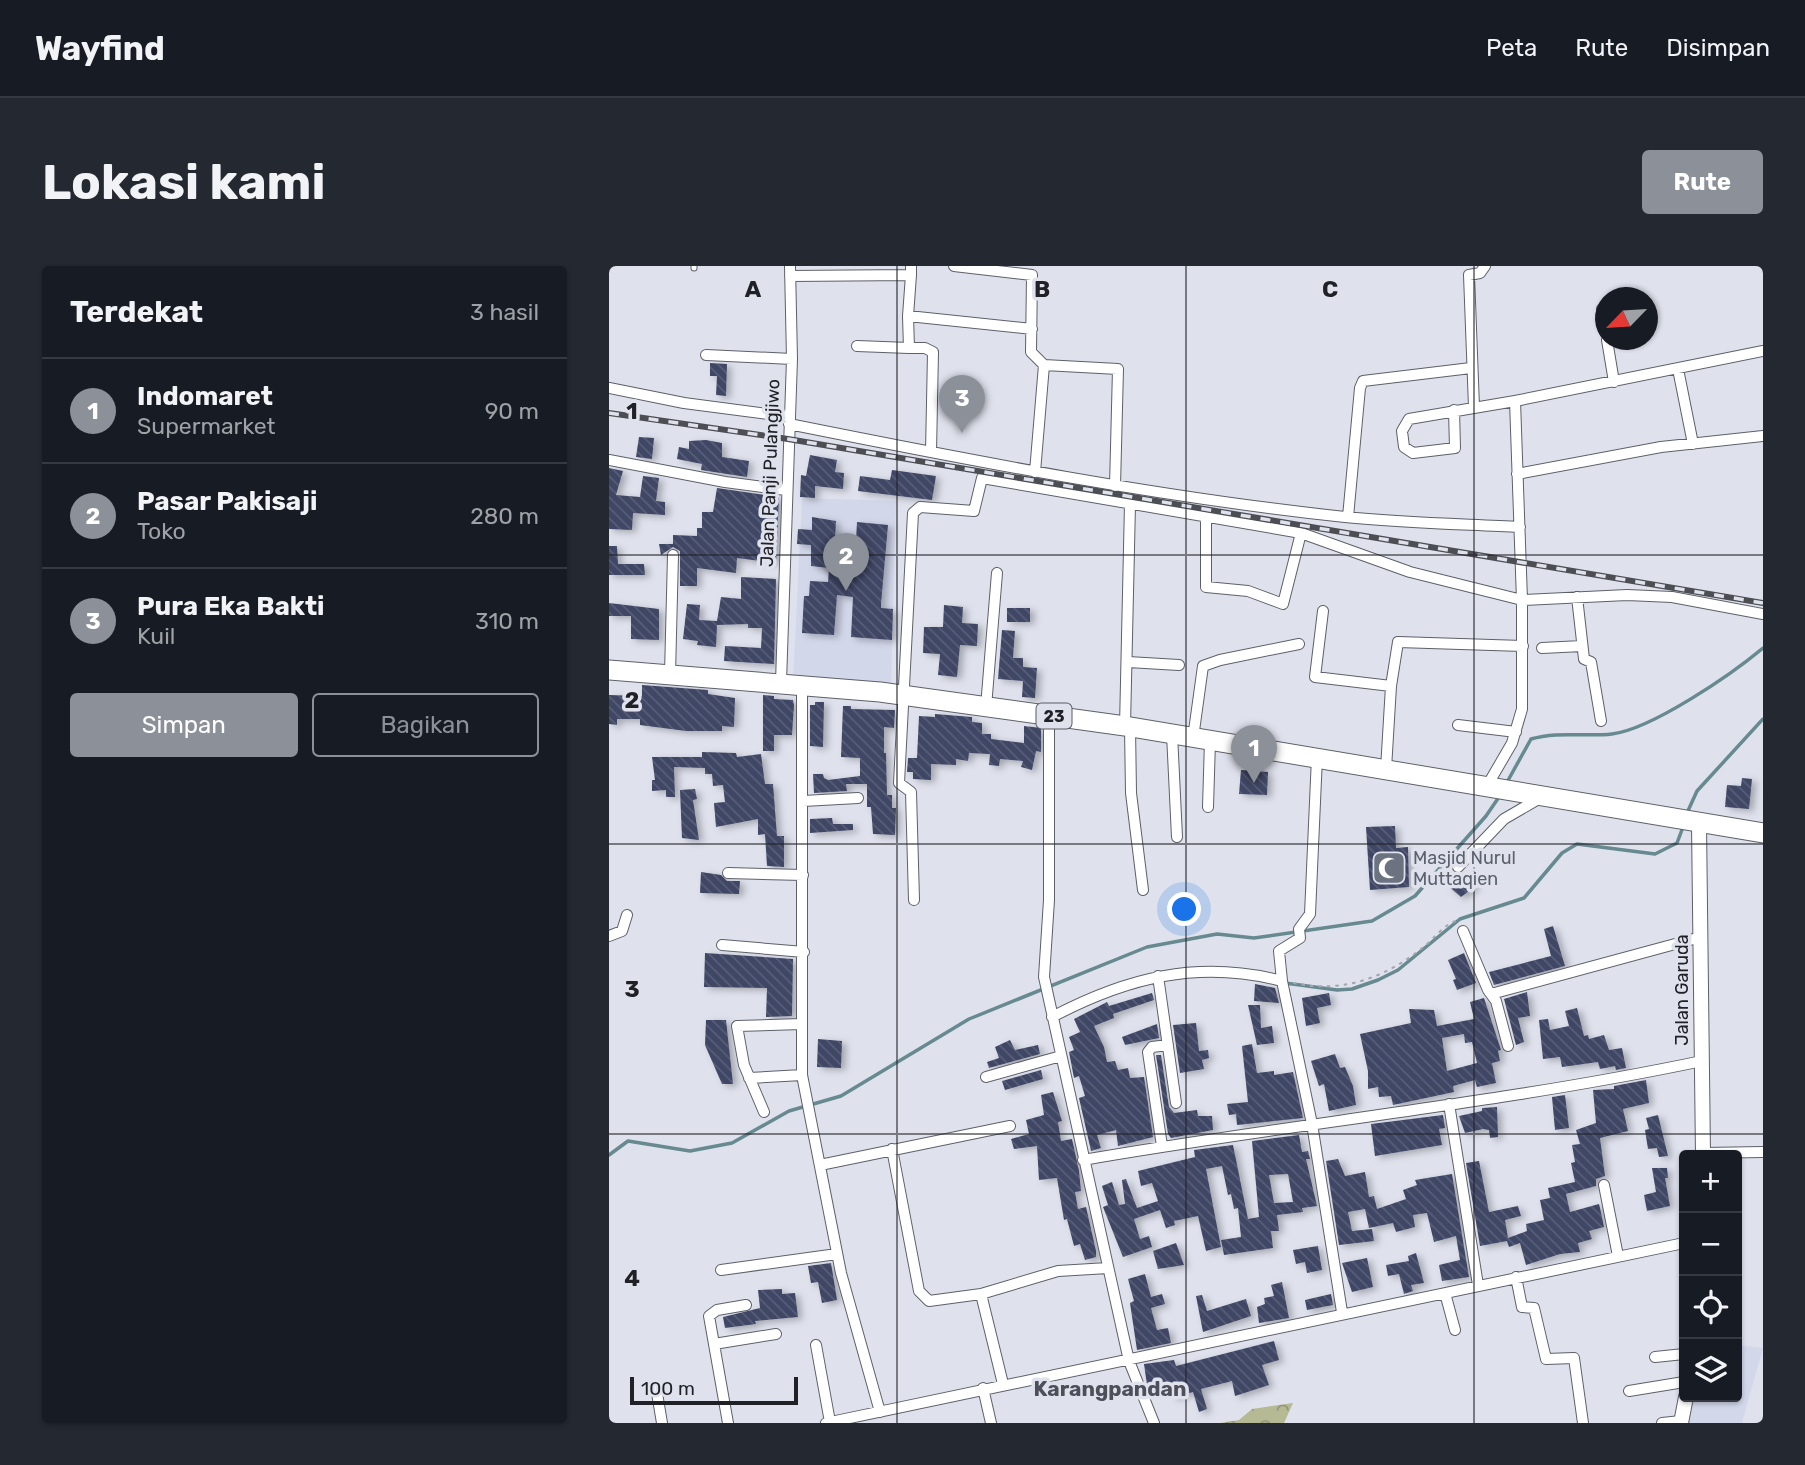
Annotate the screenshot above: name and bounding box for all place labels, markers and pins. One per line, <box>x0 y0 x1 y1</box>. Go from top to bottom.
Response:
pin: 3 <box>939 375 985 433</box>
pin: 2 <box>823 533 869 591</box>
pin: 1 <box>1231 725 1277 783</box>
place label: Masjid Nurul Muttaqien <box>1413 847 1516 890</box>
mosque icon: Masjid Nurul Muttaqien <box>1370 849 1408 887</box>

